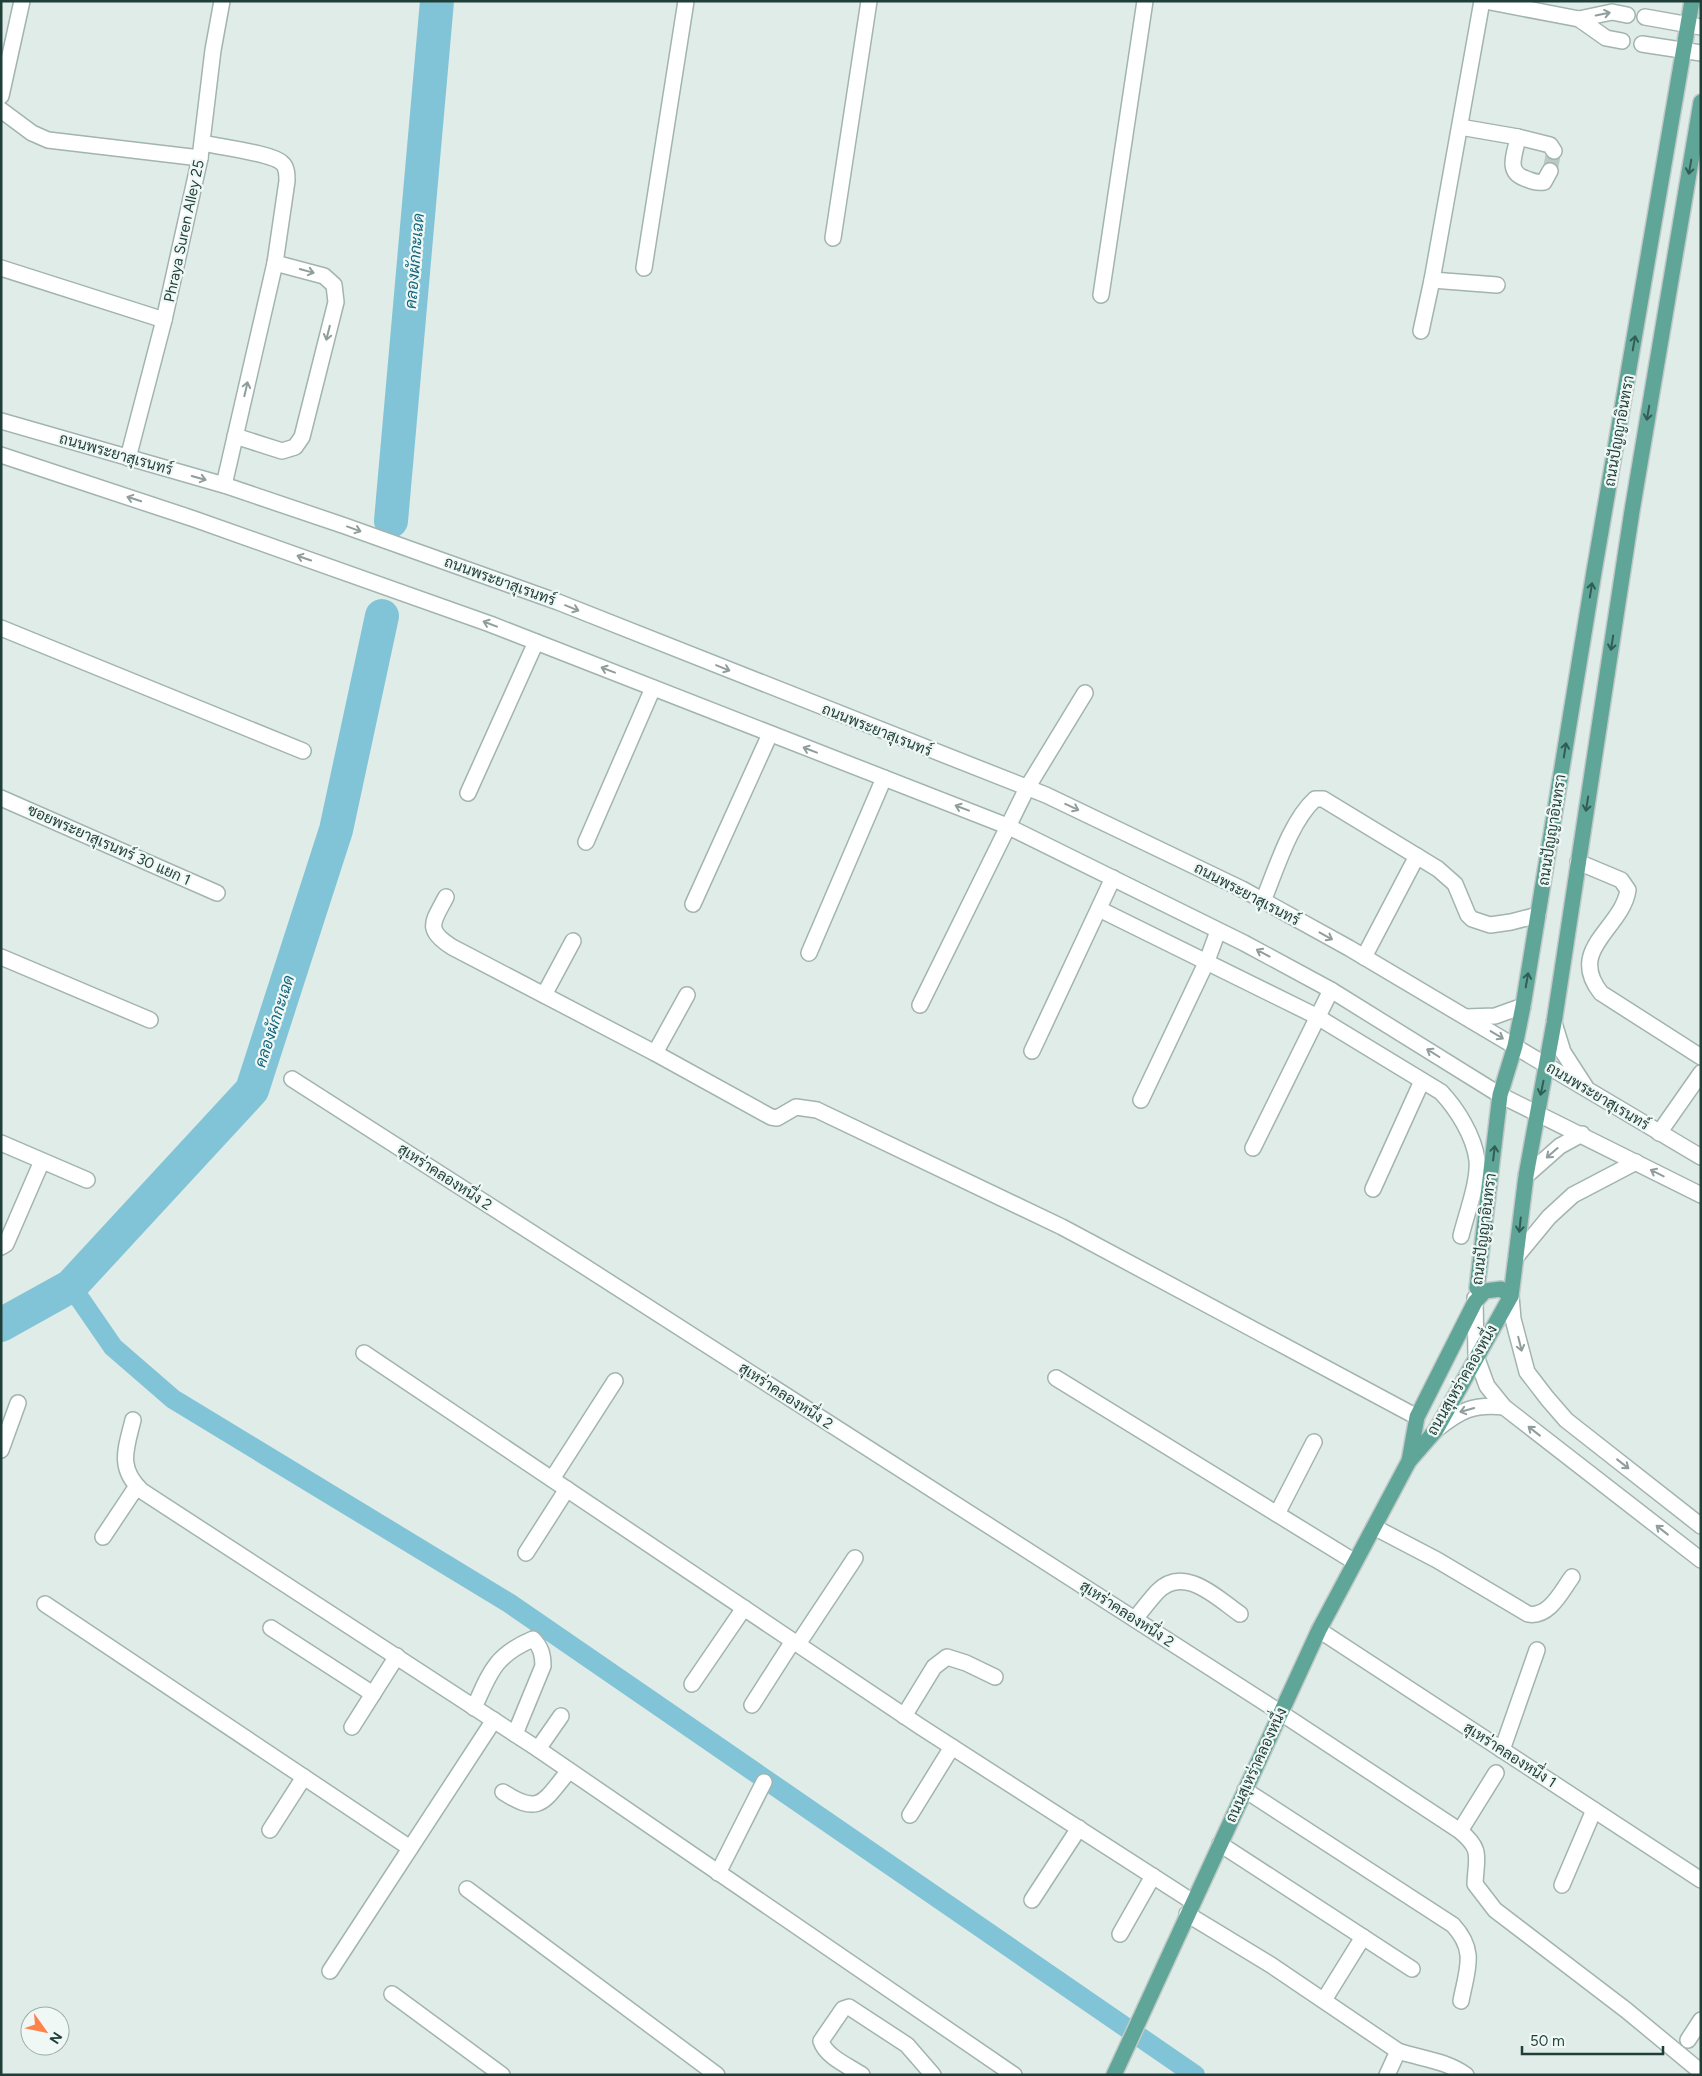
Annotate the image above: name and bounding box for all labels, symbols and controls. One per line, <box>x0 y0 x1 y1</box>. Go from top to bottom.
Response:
one-way arrow <box>1594 9 1610 18</box>
street label: Phraya Suren Alley 25 <box>160 158 208 304</box>
one-way arrow <box>1684 159 1694 175</box>
water label: คลองผักกะเฉด <box>400 212 428 310</box>
one-way arrow <box>298 267 314 277</box>
one-way arrow <box>323 324 332 340</box>
one-way arrow <box>1629 336 1639 352</box>
street label: ถนนปัญญาอินทรา <box>1600 374 1638 488</box>
one-way arrow <box>242 381 251 397</box>
one-way arrow <box>1643 405 1653 421</box>
street label: ถนนพระยาสุเรนทร์ <box>57 428 175 481</box>
one-way arrow <box>191 474 207 484</box>
one-way arrow <box>127 493 143 503</box>
one-way arrow <box>345 525 361 534</box>
one-way arrow <box>297 552 313 562</box>
street label: ถนนพระยาสุเรนทร์ <box>441 552 558 611</box>
one-way arrow <box>1586 582 1596 598</box>
one-way arrow <box>564 604 579 613</box>
one-way arrow <box>483 619 499 628</box>
one-way arrow <box>1606 635 1616 651</box>
one-way arrow <box>715 664 730 673</box>
one-way arrow <box>600 665 616 674</box>
street label: ถนนพระยาสุเรนทร์ <box>819 699 935 762</box>
one-way arrow <box>1560 742 1570 758</box>
one-way arrow <box>803 744 818 754</box>
street label: ถนนปัญญาอินทรา <box>1534 773 1570 887</box>
one-way arrow <box>1582 795 1592 811</box>
street label: ซอยพระยาสุเรนทร์ 30 แยก 1 <box>24 800 194 891</box>
one-way arrow <box>955 803 970 813</box>
one-way arrow <box>1064 803 1079 813</box>
street label: ถนนพระยาสุเรนทร์ <box>1190 858 1303 931</box>
one-way arrow <box>1318 931 1333 941</box>
one-way arrow <box>1257 948 1271 958</box>
water label: คลองผักกะเฉด <box>250 972 298 1070</box>
one-way arrow <box>1523 972 1533 988</box>
one-way arrow <box>1489 1030 1503 1040</box>
one-way arrow <box>1427 1048 1441 1058</box>
street label: ถนนพระยาสุเรนทร์ <box>1542 1057 1653 1136</box>
one-way arrow <box>1536 1080 1546 1096</box>
street label: สุเหร่าคลองหนึ่ง 2 <box>393 1135 499 1216</box>
one-way arrow <box>1489 1145 1499 1161</box>
one-way arrow <box>1546 1147 1559 1159</box>
one-way arrow <box>1650 1168 1665 1178</box>
street label: ถนนปัญญาอินทรา <box>1468 1172 1500 1286</box>
one-way arrow <box>1515 1216 1525 1232</box>
street label: ถนนสุเหร่าคลองหนึ่ง <box>1418 1319 1503 1439</box>
one-way arrow <box>1515 1336 1525 1352</box>
street label: สุเหร่าคลองหนึ่ง 2 <box>734 1354 840 1435</box>
one-way arrow <box>1459 1405 1475 1415</box>
one-way arrow <box>1528 1425 1541 1436</box>
one-way arrow <box>1616 1459 1629 1470</box>
one-way arrow <box>1655 1525 1669 1535</box>
street label: สุเหร่าคลองหนึ่ง 2 <box>1075 1572 1181 1653</box>
street label: ถนนสุเหร่าคลองหนึ่ง <box>1216 1702 1292 1826</box>
street label: สุเหร่าคลองหนึ่ง 1 <box>1459 1713 1563 1793</box>
north arrow <box>20 2006 70 2056</box>
scale bar <box>1522 2024 1663 2056</box>
text: N <box>45 2029 66 2047</box>
text: 50 m <box>1530 2032 1565 2050</box>

